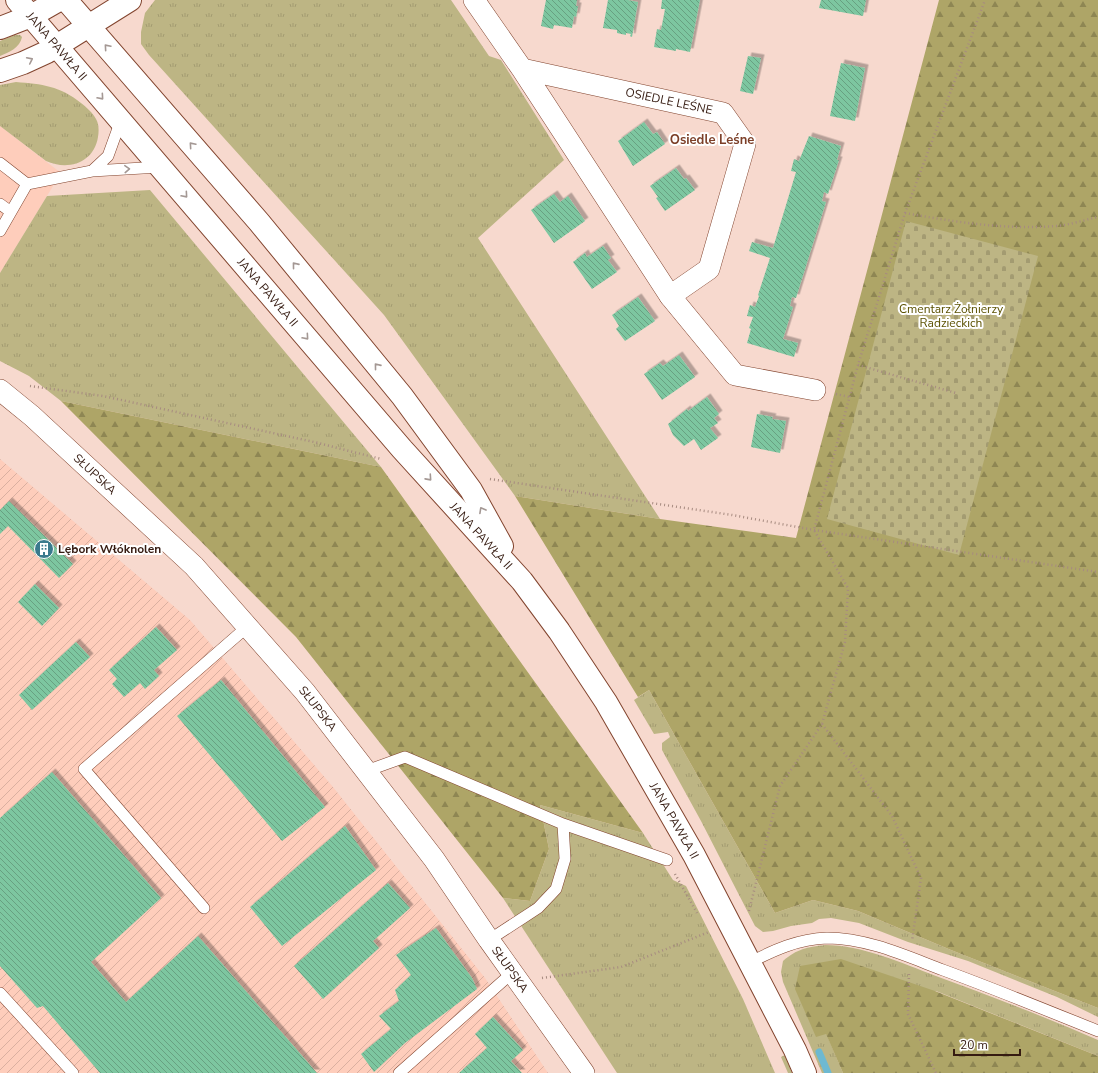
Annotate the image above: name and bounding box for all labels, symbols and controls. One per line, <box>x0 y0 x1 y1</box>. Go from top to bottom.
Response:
street label: JANA PAWŁA II <box>22 8 91 84</box>
one-way arrow <box>104 44 111 52</box>
one-way arrow <box>25 57 33 65</box>
street label: OSIEDLE LEŚNE <box>624 84 714 118</box>
one-way arrow <box>96 92 103 99</box>
district label: Osiedle Leśne <box>670 131 754 149</box>
one-way arrow <box>190 142 197 149</box>
one-way arrow <box>124 164 130 173</box>
one-way arrow <box>181 191 188 198</box>
street label: JANA PAWŁA II <box>233 254 302 330</box>
one-way arrow <box>292 262 299 269</box>
park label: Cmentarz Żołnierzy Radzieckich <box>899 301 1004 331</box>
one-way arrow <box>302 332 309 339</box>
one-way arrow <box>375 363 382 370</box>
street label: SŁUPSKA <box>70 450 120 498</box>
one-way arrow <box>424 473 431 481</box>
street label: JANA PAWŁA II <box>446 498 516 573</box>
one-way arrow <box>479 507 487 514</box>
building icon: Lębork Włóknolen <box>33 538 55 560</box>
place label: Lębork Włóknolen <box>58 541 161 557</box>
street label: SŁUPSKA <box>295 683 341 735</box>
street label: JANA PAWŁA II <box>645 779 703 861</box>
street label: SŁUPSKA <box>488 943 532 996</box>
scale bar <box>954 1031 1020 1057</box>
text: 20 m <box>960 1037 988 1053</box>

